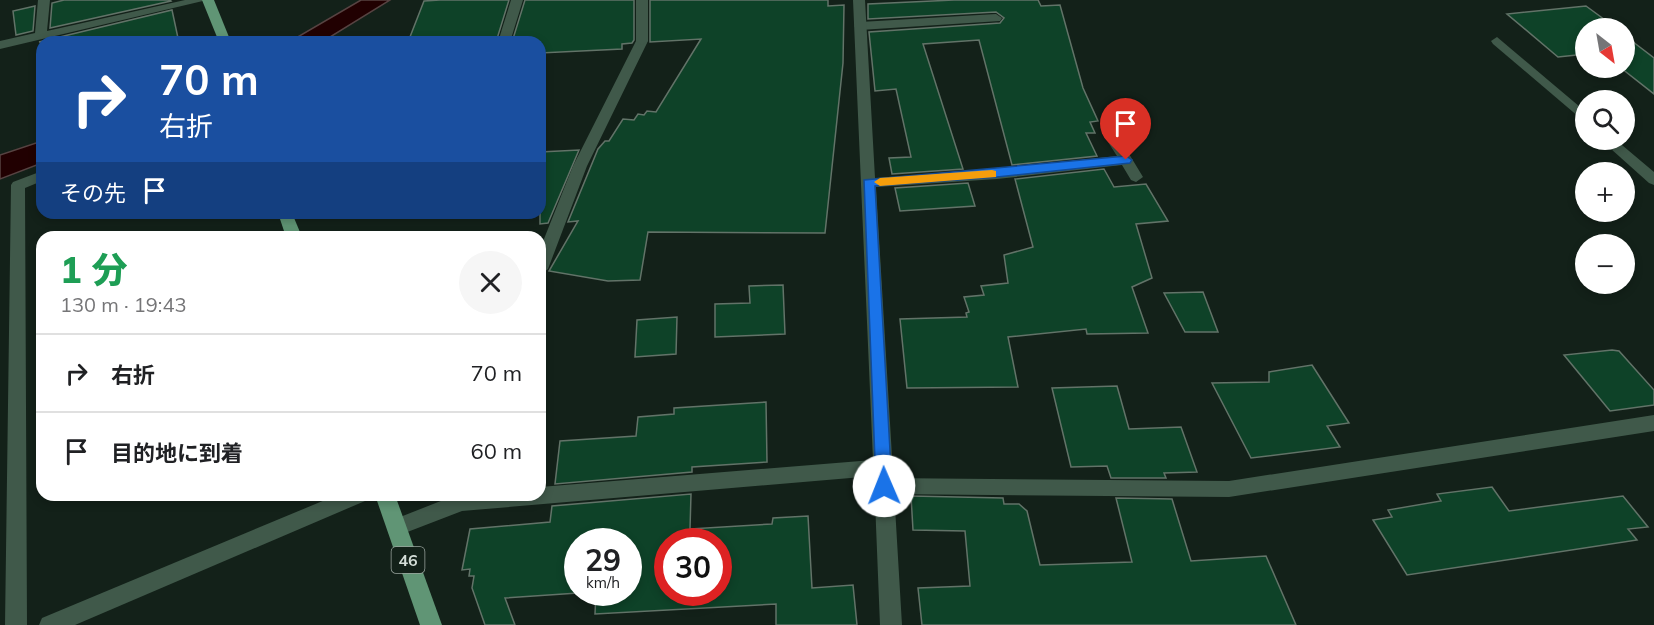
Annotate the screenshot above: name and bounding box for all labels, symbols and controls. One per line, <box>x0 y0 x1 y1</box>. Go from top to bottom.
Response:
north arrow <box>1575 18 1635 78</box>
map controls <box>1575 18 1635 294</box>
text: 70 m <box>159 53 259 106</box>
icon: right <box>60 60 138 138</box>
button: search <box>1575 90 1635 150</box>
pin <box>1100 98 1151 160</box>
icon: arrive <box>1109 107 1142 140</box>
text: 右折 <box>159 109 213 143</box>
button: + <box>1575 162 1635 222</box>
icon: arrive <box>138 174 171 207</box>
text: その先 <box>60 179 126 207</box>
button: − <box>1575 234 1635 294</box>
text: 1 分 <box>60 247 128 292</box>
button: close <box>459 251 522 314</box>
text: 130 m · 19:43 <box>60 292 186 317</box>
icon: right <box>60 357 93 390</box>
text: 70 m <box>471 359 522 387</box>
text: 右折 <box>111 361 155 389</box>
icon: arrive <box>60 435 93 468</box>
text: 60 m <box>471 437 522 465</box>
text: 目的地に到着 <box>111 439 243 467</box>
position arrow <box>852 454 916 518</box>
speed limit sign: 30 <box>654 528 732 606</box>
text: 29 <box>585 541 621 579</box>
road number: 46 <box>392 547 424 573</box>
text: km/h <box>586 573 620 592</box>

